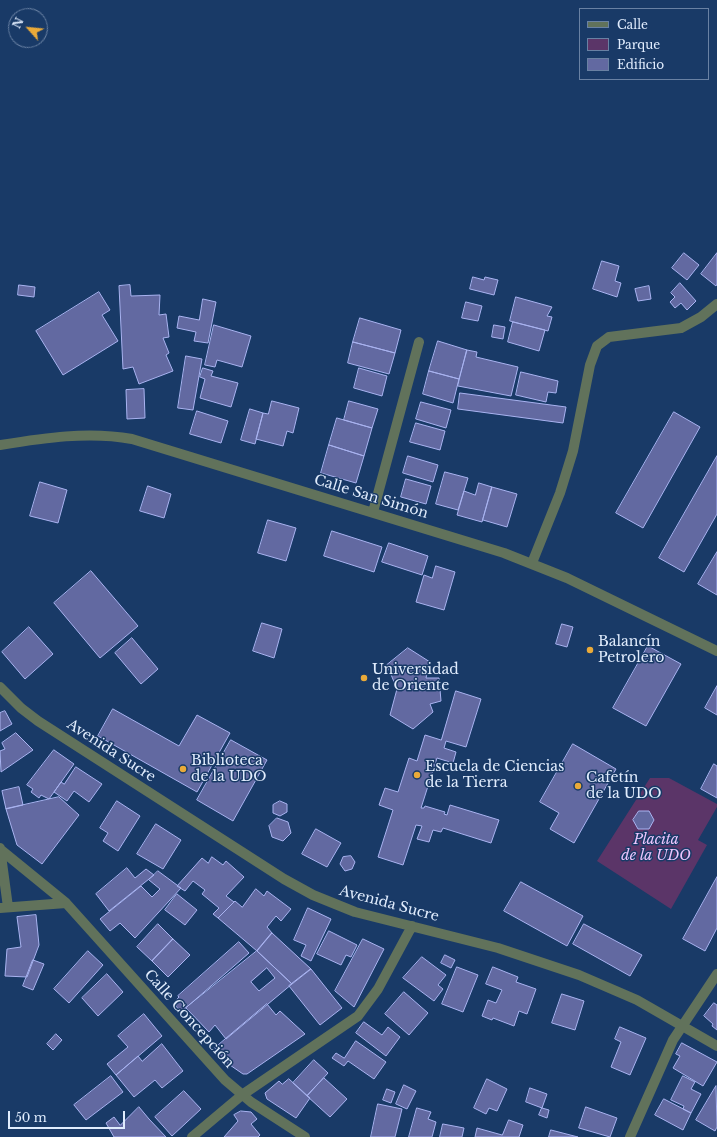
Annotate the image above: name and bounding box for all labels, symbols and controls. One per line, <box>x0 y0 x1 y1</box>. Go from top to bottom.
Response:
north arrow <box>8 8 48 48</box>
legend <box>579 8 709 80</box>
text: N <box>10 15 27 31</box>
text: Calle <box>617 17 648 32</box>
text: Parque <box>617 37 660 52</box>
text: Edificio <box>617 57 664 72</box>
street label: Calle San Simón <box>312 472 430 522</box>
place label: Balancín Petrolero <box>598 634 664 666</box>
marker: Balancín Petrolero <box>585 645 595 655</box>
place label: Universidad de Oriente <box>372 662 459 694</box>
marker: Universidad de Oriente <box>359 673 369 683</box>
street label: Avenida Sucre <box>63 716 159 786</box>
place label: Biblioteca de la UDO <box>191 753 266 786</box>
place label: Escuela de Ciencias de la Tierra <box>425 759 564 792</box>
marker: Biblioteca de la UDO <box>178 764 188 774</box>
marker: Escuela de Ciencias de la Tierra <box>412 770 422 780</box>
place label: Cafetín de la UDO <box>586 770 661 802</box>
marker: Cafetín de la UDO <box>573 781 583 791</box>
park label: Placita de la UDO <box>621 832 691 864</box>
street label: Avenida Sucre <box>337 883 441 925</box>
street label: Calle Concepción <box>141 966 237 1072</box>
scale bar <box>10 1103 127 1129</box>
text: 50 m <box>15 1110 47 1125</box>

